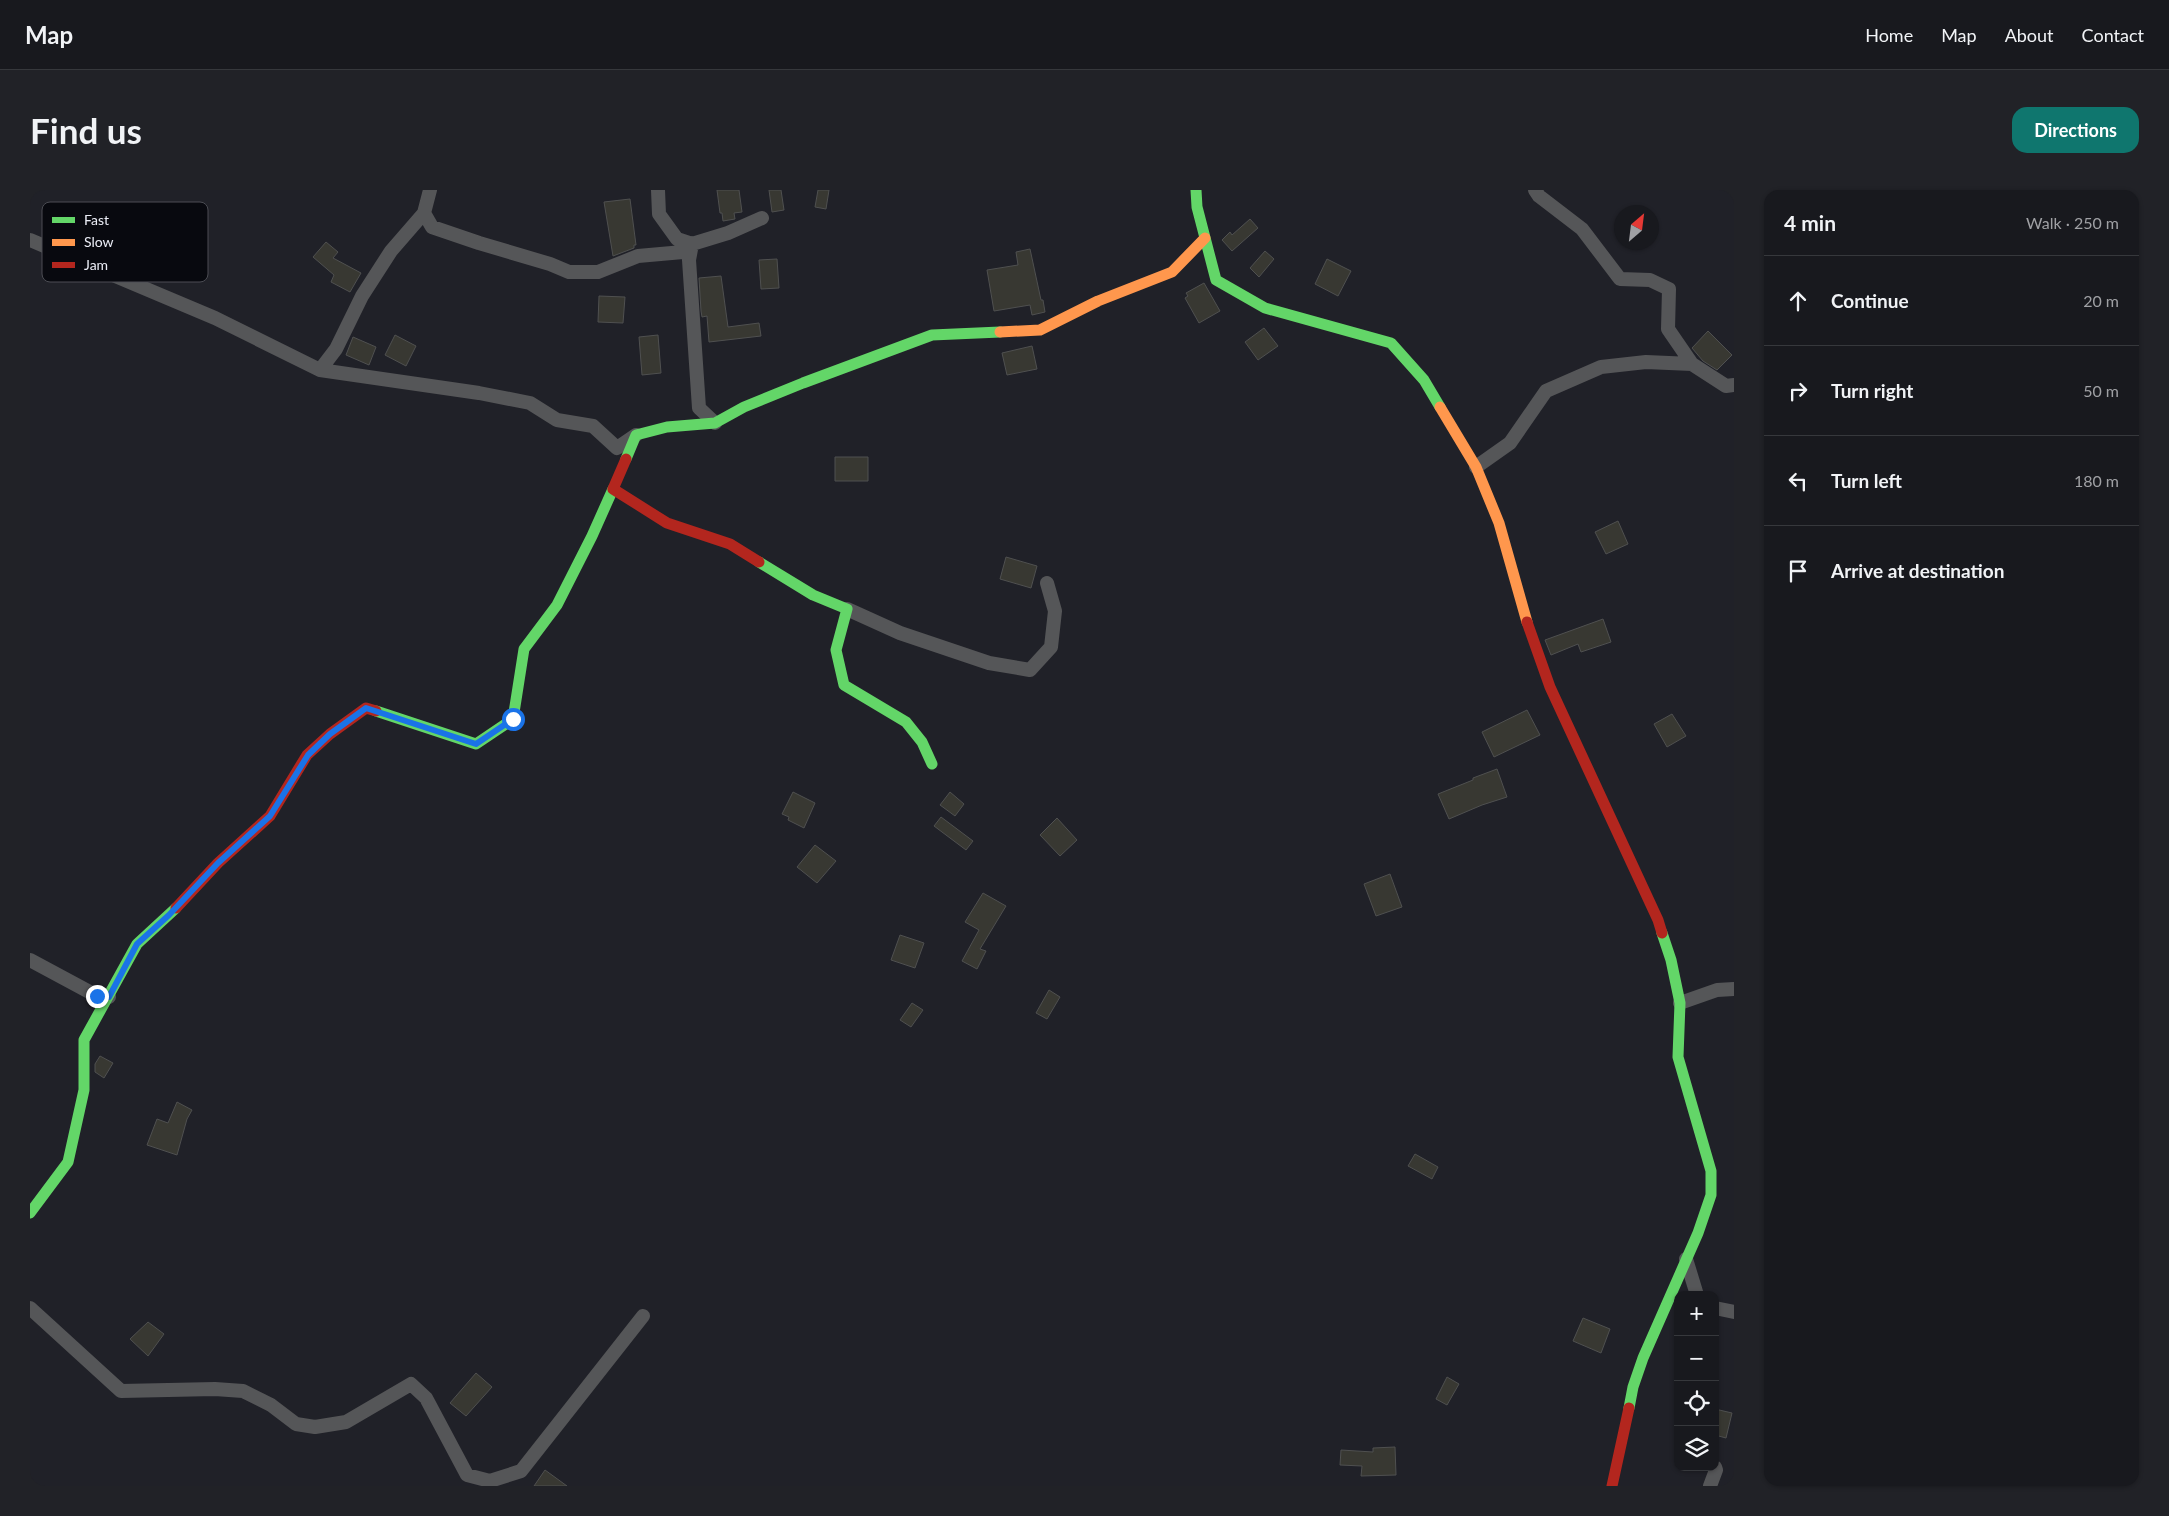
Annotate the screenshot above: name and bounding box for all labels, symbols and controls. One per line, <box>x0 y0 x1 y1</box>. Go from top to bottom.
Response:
text: Map <box>25 20 73 49</box>
text: Home <box>1865 24 1913 46</box>
text: Map <box>1941 24 1977 46</box>
text: About <box>2005 24 2054 46</box>
text: Contact <box>2082 24 2144 46</box>
button: Directions <box>2012 107 2139 153</box>
text: Find us <box>30 109 142 151</box>
legend <box>42 202 208 282</box>
north arrow <box>1614 205 1659 250</box>
text: 4 min <box>1784 210 1836 235</box>
text: Fast <box>84 211 109 228</box>
text: Walk · 250 m <box>2026 213 2119 232</box>
text: Slow <box>84 233 114 250</box>
text: Jam <box>84 256 108 273</box>
icon: ahead <box>1784 287 1812 315</box>
text: Continue <box>1831 289 1909 312</box>
text: 20 m <box>2083 291 2119 310</box>
icon: right <box>1784 377 1812 405</box>
text: Turn right <box>1831 379 1913 402</box>
text: 50 m <box>2083 381 2119 400</box>
icon: left <box>1784 467 1812 495</box>
text: Turn left <box>1831 469 1902 492</box>
text: 180 m <box>2074 471 2119 490</box>
icon: arrive <box>1784 557 1812 585</box>
text: Arrive at destination <box>1831 559 2004 582</box>
route start <box>502 708 525 731</box>
route end <box>86 985 109 1008</box>
map controls <box>1674 1291 1719 1471</box>
button: + <box>1674 1291 1719 1336</box>
button: − <box>1674 1336 1719 1381</box>
button: locate <box>1674 1381 1719 1426</box>
button: layers <box>1674 1426 1719 1471</box>

